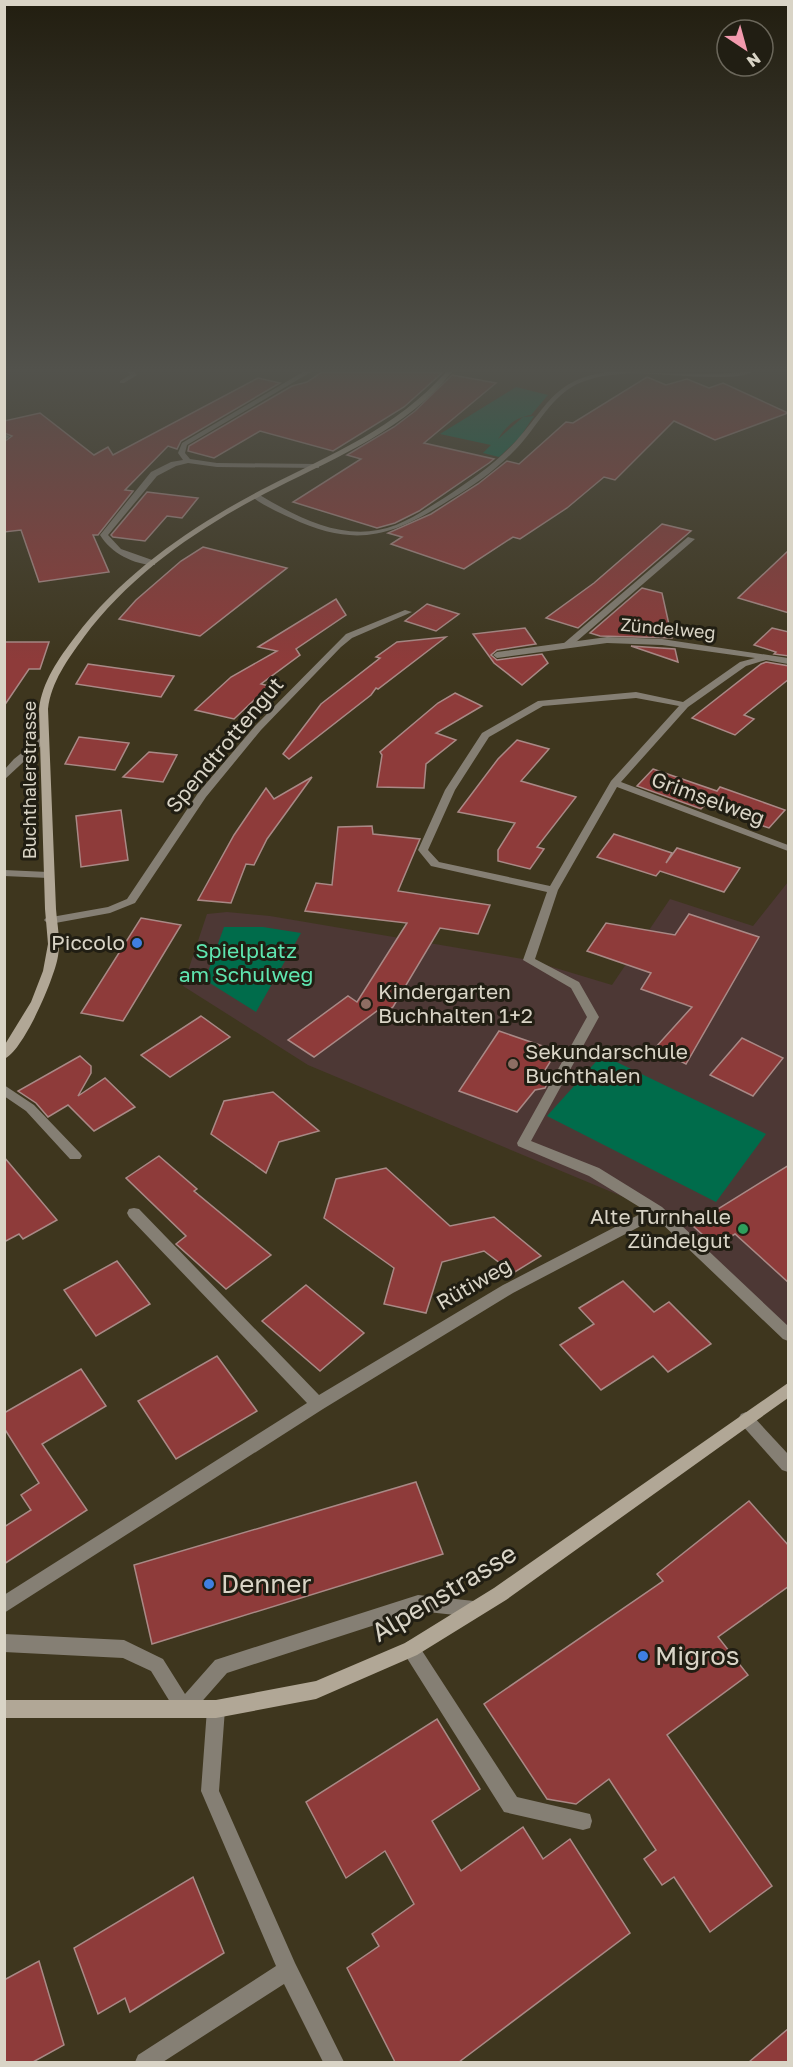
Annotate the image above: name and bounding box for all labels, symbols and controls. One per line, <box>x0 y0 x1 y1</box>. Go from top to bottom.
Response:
north arrow <box>715 18 775 78</box>
text: N <box>743 48 765 72</box>
street label: Zündelweg <box>620 613 717 643</box>
street label: Spendtrottengut <box>160 671 289 817</box>
street label: Buchthalerstrasse <box>18 701 40 859</box>
street label: Grimselweg <box>648 766 769 831</box>
place label: Piccolo <box>51 929 125 955</box>
marker: Piccolo <box>130 936 144 950</box>
park label: Spielplatz am Schulweg <box>179 937 313 987</box>
place label: Kindergarten Buchhalten 1+2 <box>378 978 533 1028</box>
marker: Kindergarten Buchhalten 1+2 <box>359 997 373 1011</box>
place label: Sekundarschule Buchthalen <box>525 1038 688 1088</box>
marker: Sekundarschule Buchthalen <box>506 1057 520 1071</box>
place label: Alte Turnhalle Zündelgut <box>590 1203 731 1253</box>
marker: Alte Turnhalle Zündelgut <box>736 1222 750 1236</box>
street label: Rütiweg <box>431 1251 516 1315</box>
street label: Alpenstrasse <box>366 1537 522 1648</box>
place label: Denner <box>221 1568 311 1599</box>
marker: Denner <box>202 1577 216 1591</box>
place label: Migros <box>655 1640 740 1671</box>
marker: Migros <box>636 1649 650 1663</box>

